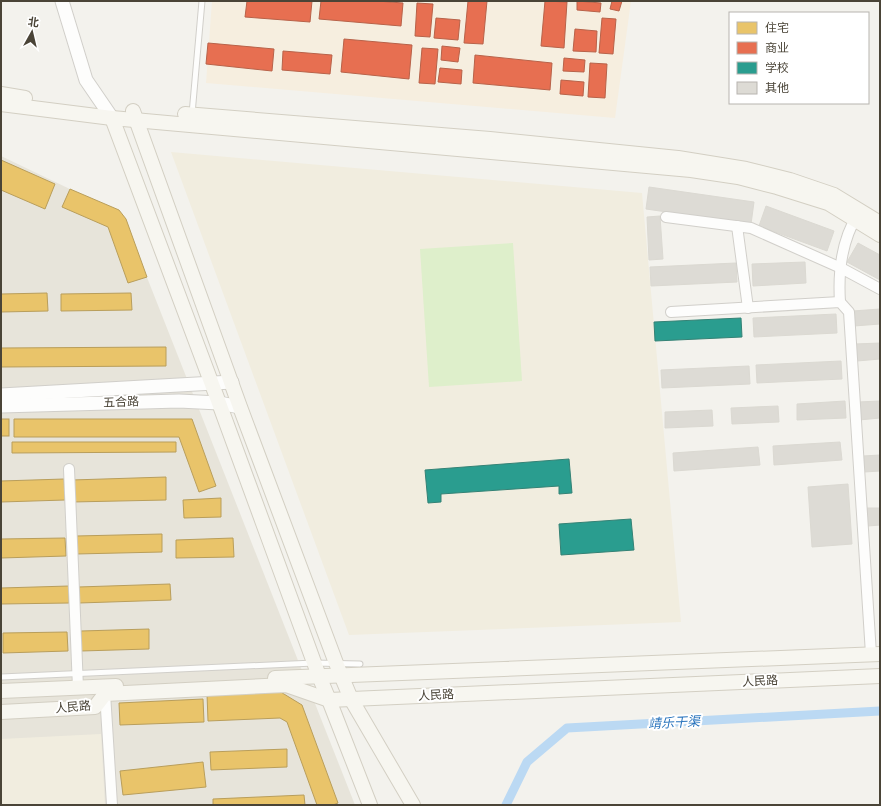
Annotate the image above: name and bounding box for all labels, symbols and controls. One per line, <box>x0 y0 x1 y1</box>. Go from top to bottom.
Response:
north arrow <box>12 12 52 52</box>
legend <box>729 12 869 104</box>
text: 北 <box>27 15 40 29</box>
text: 住宅 <box>765 21 789 34</box>
text: 商业 <box>765 41 789 54</box>
text: 学校 <box>765 61 789 74</box>
text: 其他 <box>765 81 789 94</box>
street label: 五合路 <box>103 394 139 409</box>
street label: 人民路 <box>742 673 778 688</box>
street label: 人民路 <box>418 687 454 702</box>
street label: 人民路 <box>54 698 91 715</box>
water label: 靖乐干渠 <box>648 714 702 730</box>

